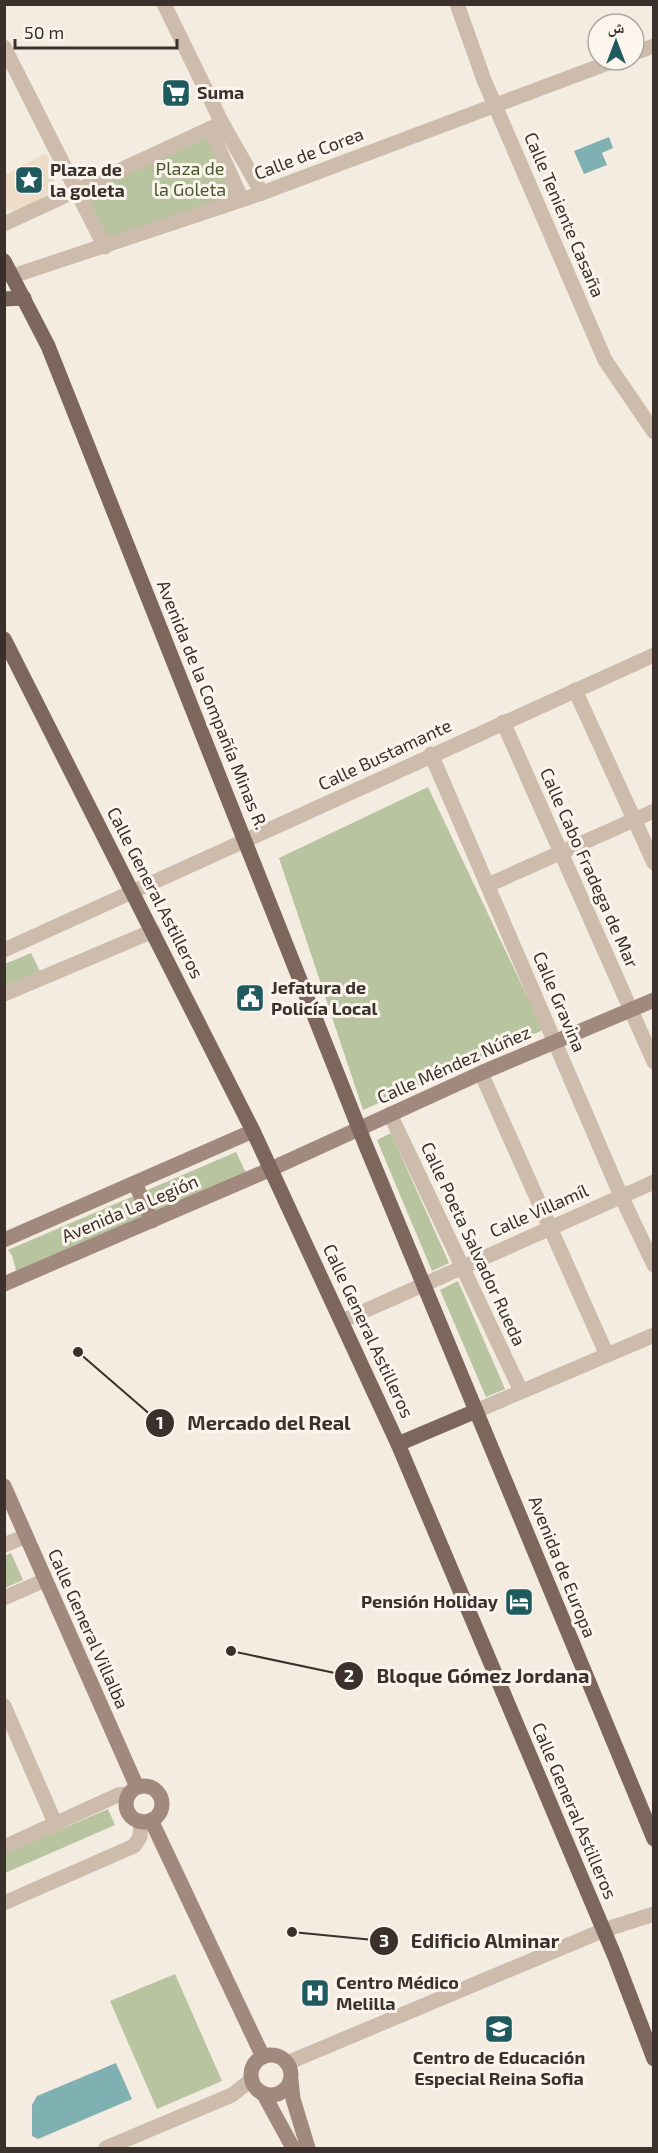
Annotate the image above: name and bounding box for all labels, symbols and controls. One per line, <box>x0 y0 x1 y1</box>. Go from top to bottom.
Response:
scale bar <box>15 12 177 50</box>
north arrow <box>586 12 646 72</box>
text: ش <box>608 17 625 37</box>
text: 50 m <box>24 21 64 43</box>
supermarket icon: Suma <box>160 77 192 109</box>
place label: Suma <box>197 81 244 103</box>
street label: Calle de Corea <box>251 122 367 184</box>
street label: Calle Teniente Casaña <box>520 129 610 301</box>
park label: Plaza de la Goleta <box>154 157 226 200</box>
place label: Plaza de la goleta <box>50 158 125 201</box>
place icon: Plaza de la goleta <box>13 164 45 196</box>
street label: Avenida de la Compañía Minas R. <box>153 577 273 832</box>
street label: Calle Bustamante <box>314 714 455 795</box>
street label: Calle Cabo Fradega de Mar <box>536 764 644 971</box>
street label: Calle General Astilleros <box>103 803 209 982</box>
street label: Calle Gravina <box>529 948 591 1055</box>
place label: Jefatura de Policía Local <box>271 976 378 1019</box>
public building icon: Jefatura de Policía Local <box>234 982 266 1014</box>
street label: Calle Méndez Núñez <box>373 1020 534 1108</box>
street label: Calle Poeta Salvador Rueda <box>417 1138 531 1349</box>
street label: Avenida La Legión <box>58 1169 201 1247</box>
street label: Calle Villamíl <box>486 1178 592 1242</box>
street label: Calle General Astilleros <box>319 1240 419 1421</box>
callout: Mercado del Real <box>145 1404 363 1442</box>
text: Mercado del Real <box>187 1410 351 1434</box>
text: 1 <box>156 1411 164 1433</box>
street label: Avenida de Europa <box>524 1493 601 1641</box>
street label: Calle General Villalba <box>44 1545 134 1712</box>
hotel icon: Pensión Holiday <box>503 1586 535 1618</box>
place label: Pensión Holiday <box>361 1590 499 1612</box>
callout: Bloque Gómez Jordana <box>334 1657 602 1695</box>
text: Bloque Gómez Jordana <box>376 1663 590 1687</box>
text: 2 <box>344 1664 354 1686</box>
street label: Calle General Astilleros <box>528 1719 622 1902</box>
callout: Edificio Alminar <box>369 1922 572 1960</box>
text: Edificio Alminar <box>411 1928 560 1952</box>
text: 3 <box>379 1929 389 1951</box>
place label: Centro Médico Melilla <box>336 1971 459 2014</box>
hospital icon: Centro Médico Melilla <box>299 1977 331 2009</box>
school or university icon: Centro de Educación Especial Reina Sofia <box>483 2013 515 2045</box>
place label: Centro de Educación Especial Reina Sofia <box>413 2046 585 2089</box>

